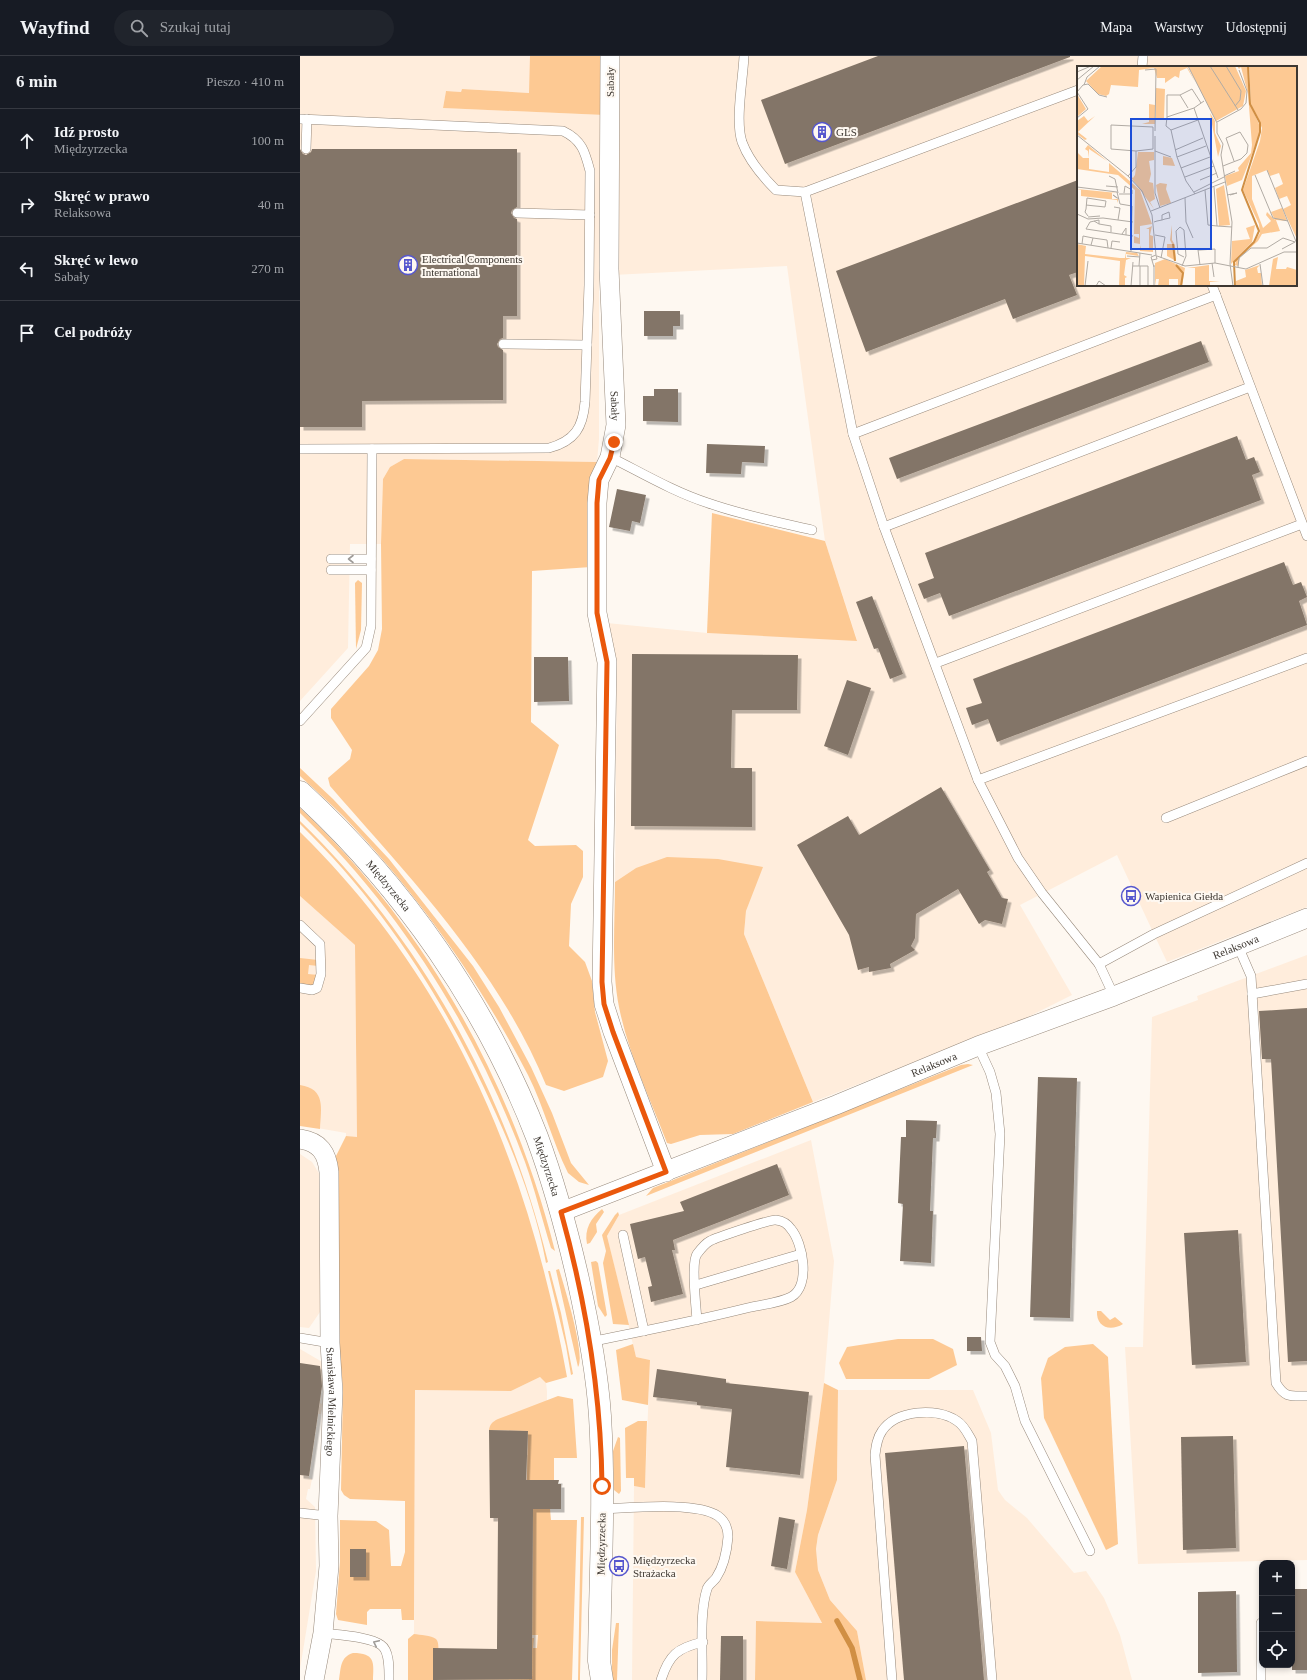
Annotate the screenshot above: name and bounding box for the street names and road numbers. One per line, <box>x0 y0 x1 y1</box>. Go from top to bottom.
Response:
street label: Sabały <box>604 67 616 97</box>
street label: Sabały <box>608 391 622 422</box>
street label: Międzyrzecka <box>364 858 413 914</box>
street label: Relaksowa <box>1211 932 1260 961</box>
street label: Relaksowa <box>909 1050 959 1079</box>
street label: Międzyrzecka <box>531 1135 562 1198</box>
street label: Stanisława Mielnickiego <box>324 1347 339 1457</box>
street label: Międzyrzecka <box>594 1513 608 1575</box>

